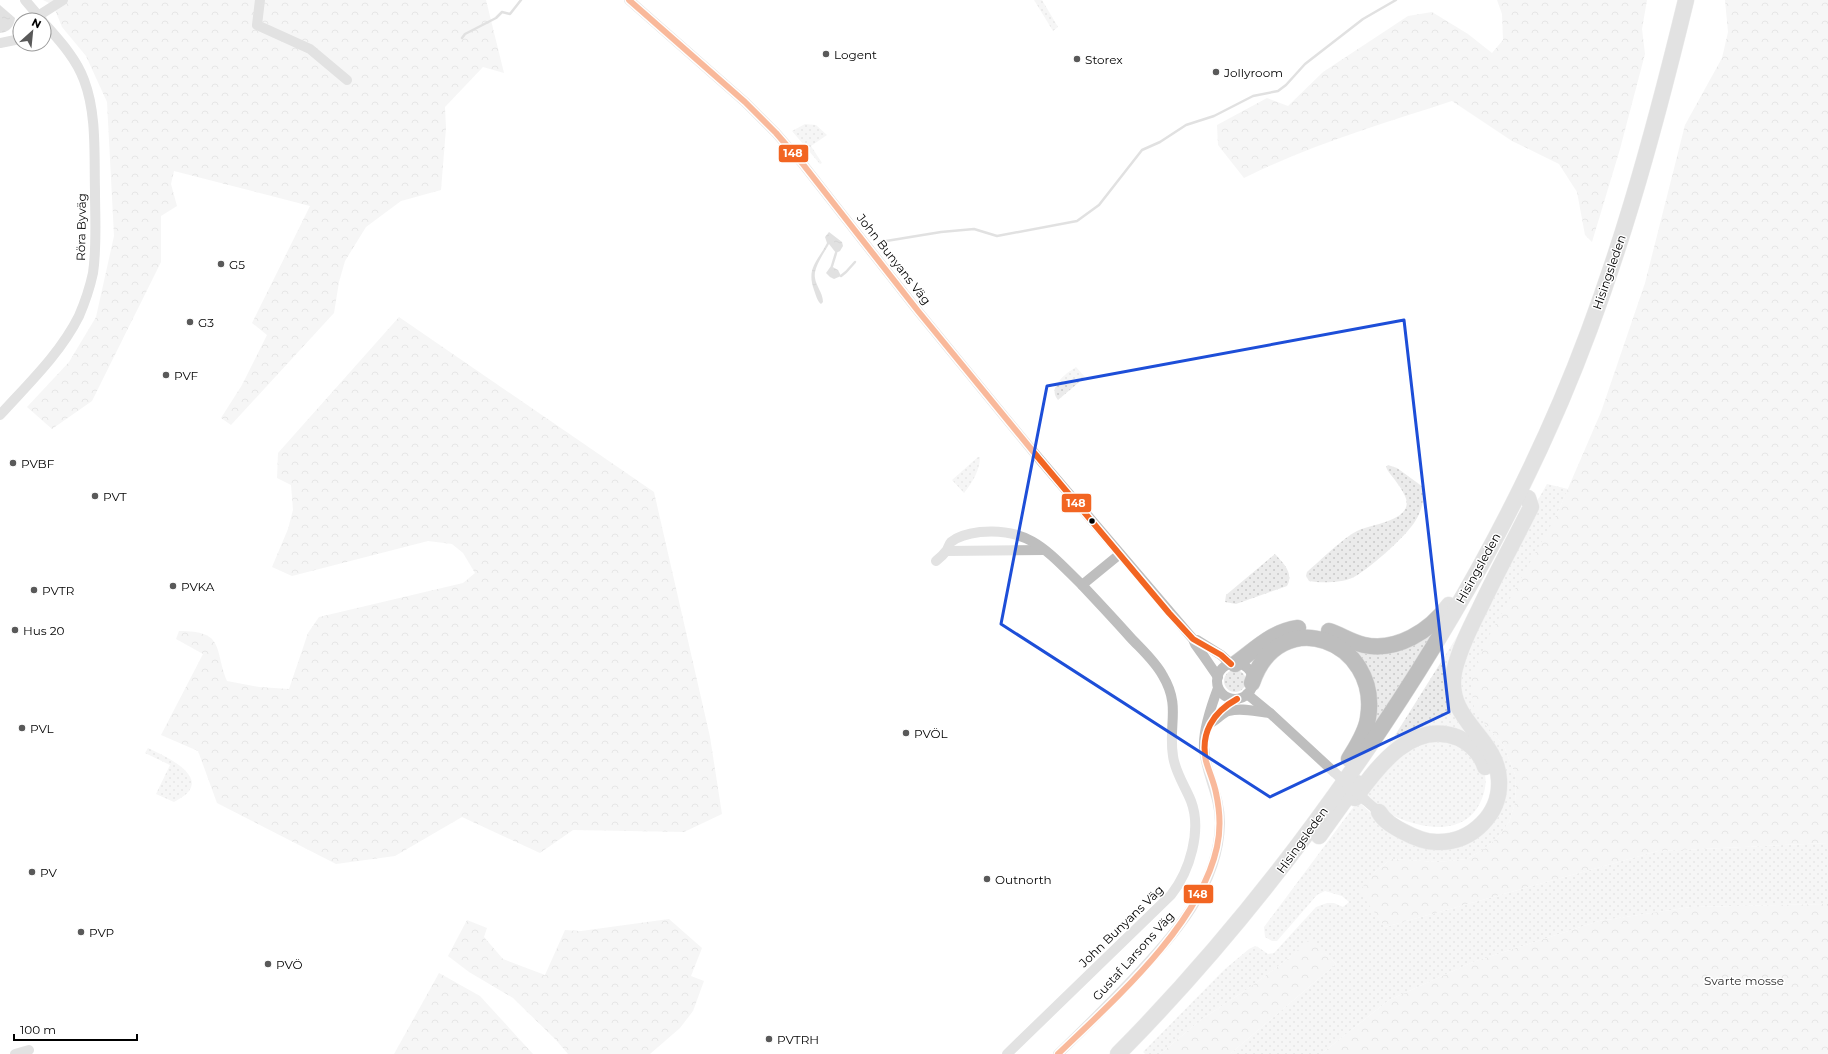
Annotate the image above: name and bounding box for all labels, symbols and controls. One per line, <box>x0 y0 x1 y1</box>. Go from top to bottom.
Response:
north arrow <box>12 12 52 52</box>
text: N <box>29 15 44 31</box>
place label: Logent <box>834 47 877 62</box>
marker: Logent <box>821 49 831 59</box>
place label: Storex <box>1085 52 1123 67</box>
marker: Storex <box>1072 54 1082 64</box>
place label: Jollyroom <box>1223 65 1283 80</box>
marker: Jollyroom <box>1211 67 1221 77</box>
line badge: 148 <box>778 144 809 163</box>
text: 148 <box>783 146 803 160</box>
street label: Röra Byväg <box>73 193 89 261</box>
street label: John Bunyans Väg <box>853 210 934 307</box>
street label: Hisingsleden <box>1589 233 1629 311</box>
place label: G5 <box>229 257 245 272</box>
marker: G5 <box>216 259 226 269</box>
place label: G3 <box>198 315 214 330</box>
marker: G3 <box>185 317 195 327</box>
place label: PVF <box>174 368 199 383</box>
marker: PVF <box>161 370 171 380</box>
place label: PVBF <box>21 456 55 471</box>
marker: PVBF <box>8 458 18 468</box>
place label: PVT <box>103 489 127 504</box>
marker: PVT <box>90 491 100 501</box>
line badge: 148 <box>1061 493 1092 513</box>
text: 148 <box>1066 496 1086 510</box>
unlabelled marker <box>1087 516 1097 526</box>
street label: Hisingsleden <box>1452 530 1504 606</box>
place label: PVKA <box>181 579 215 594</box>
marker: PVKA <box>168 581 178 591</box>
place label: PVTR <box>42 583 75 598</box>
marker: PVTR <box>29 585 39 595</box>
place label: Hus 20 <box>23 623 65 638</box>
marker: Hus 20 <box>10 625 20 635</box>
place label: PVL <box>30 721 54 736</box>
marker: PVL <box>17 723 27 733</box>
place label: PVÖL <box>914 726 948 741</box>
marker: PVÖL <box>901 728 911 738</box>
street label: Hisingsleden <box>1273 804 1331 876</box>
place label: PV <box>40 865 57 880</box>
marker: PV <box>27 867 37 877</box>
place label: Outnorth <box>995 872 1052 887</box>
marker: Outnorth <box>982 874 992 884</box>
street label: John Bunyans Väg <box>1075 882 1166 971</box>
line badge: 148 <box>1183 884 1214 904</box>
text: 148 <box>1188 887 1208 901</box>
street label: Gustaf Larsons Väg <box>1089 908 1177 1004</box>
place label: PVP <box>89 925 114 940</box>
marker: PVP <box>76 927 86 937</box>
place label: PVÖ <box>276 957 303 972</box>
marker: PVÖ <box>263 959 273 969</box>
park label: Svarte mosse <box>1704 973 1784 988</box>
scale bar <box>14 1016 137 1042</box>
text: 100 m <box>20 1022 56 1037</box>
place label: PVTRH <box>777 1032 819 1047</box>
marker: PVTRH <box>764 1034 774 1044</box>

